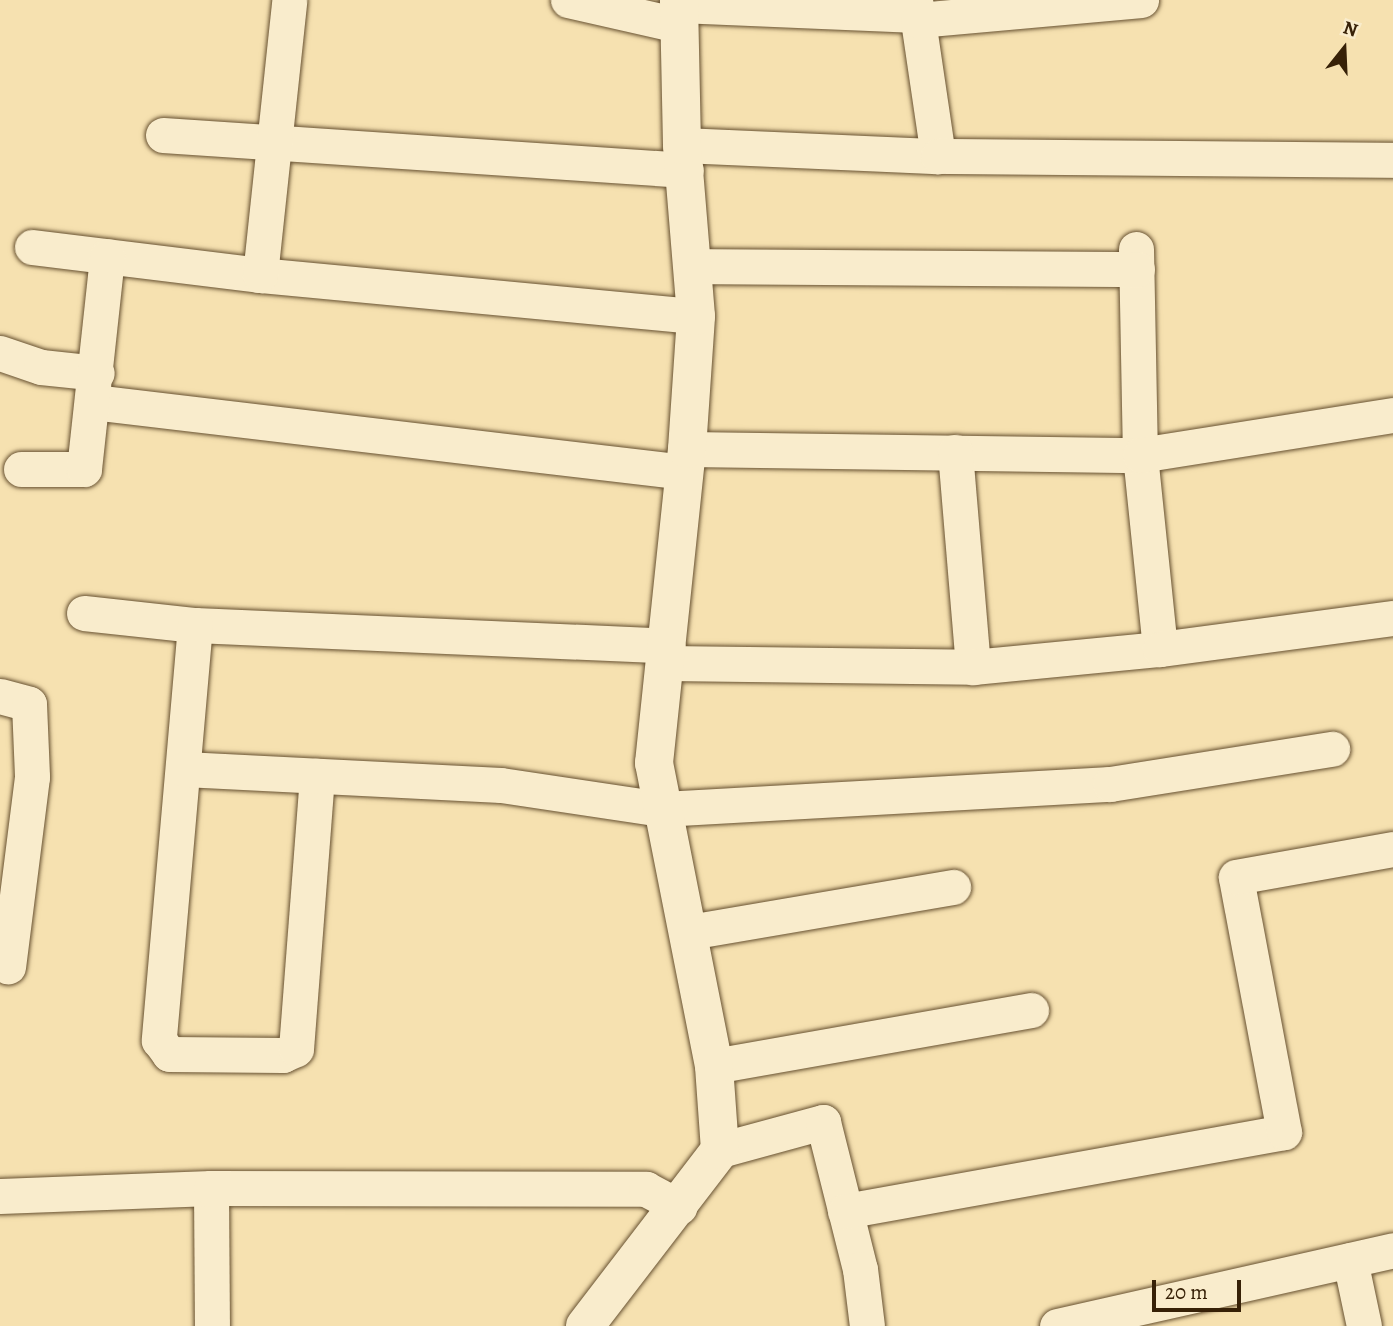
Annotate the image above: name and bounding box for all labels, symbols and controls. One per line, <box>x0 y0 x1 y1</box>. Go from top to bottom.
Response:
north arrow <box>1309 14 1379 84</box>
text: N <box>1340 15 1361 44</box>
scale bar <box>1155 1266 1244 1310</box>
text: 20 m <box>1165 1278 1208 1306</box>

